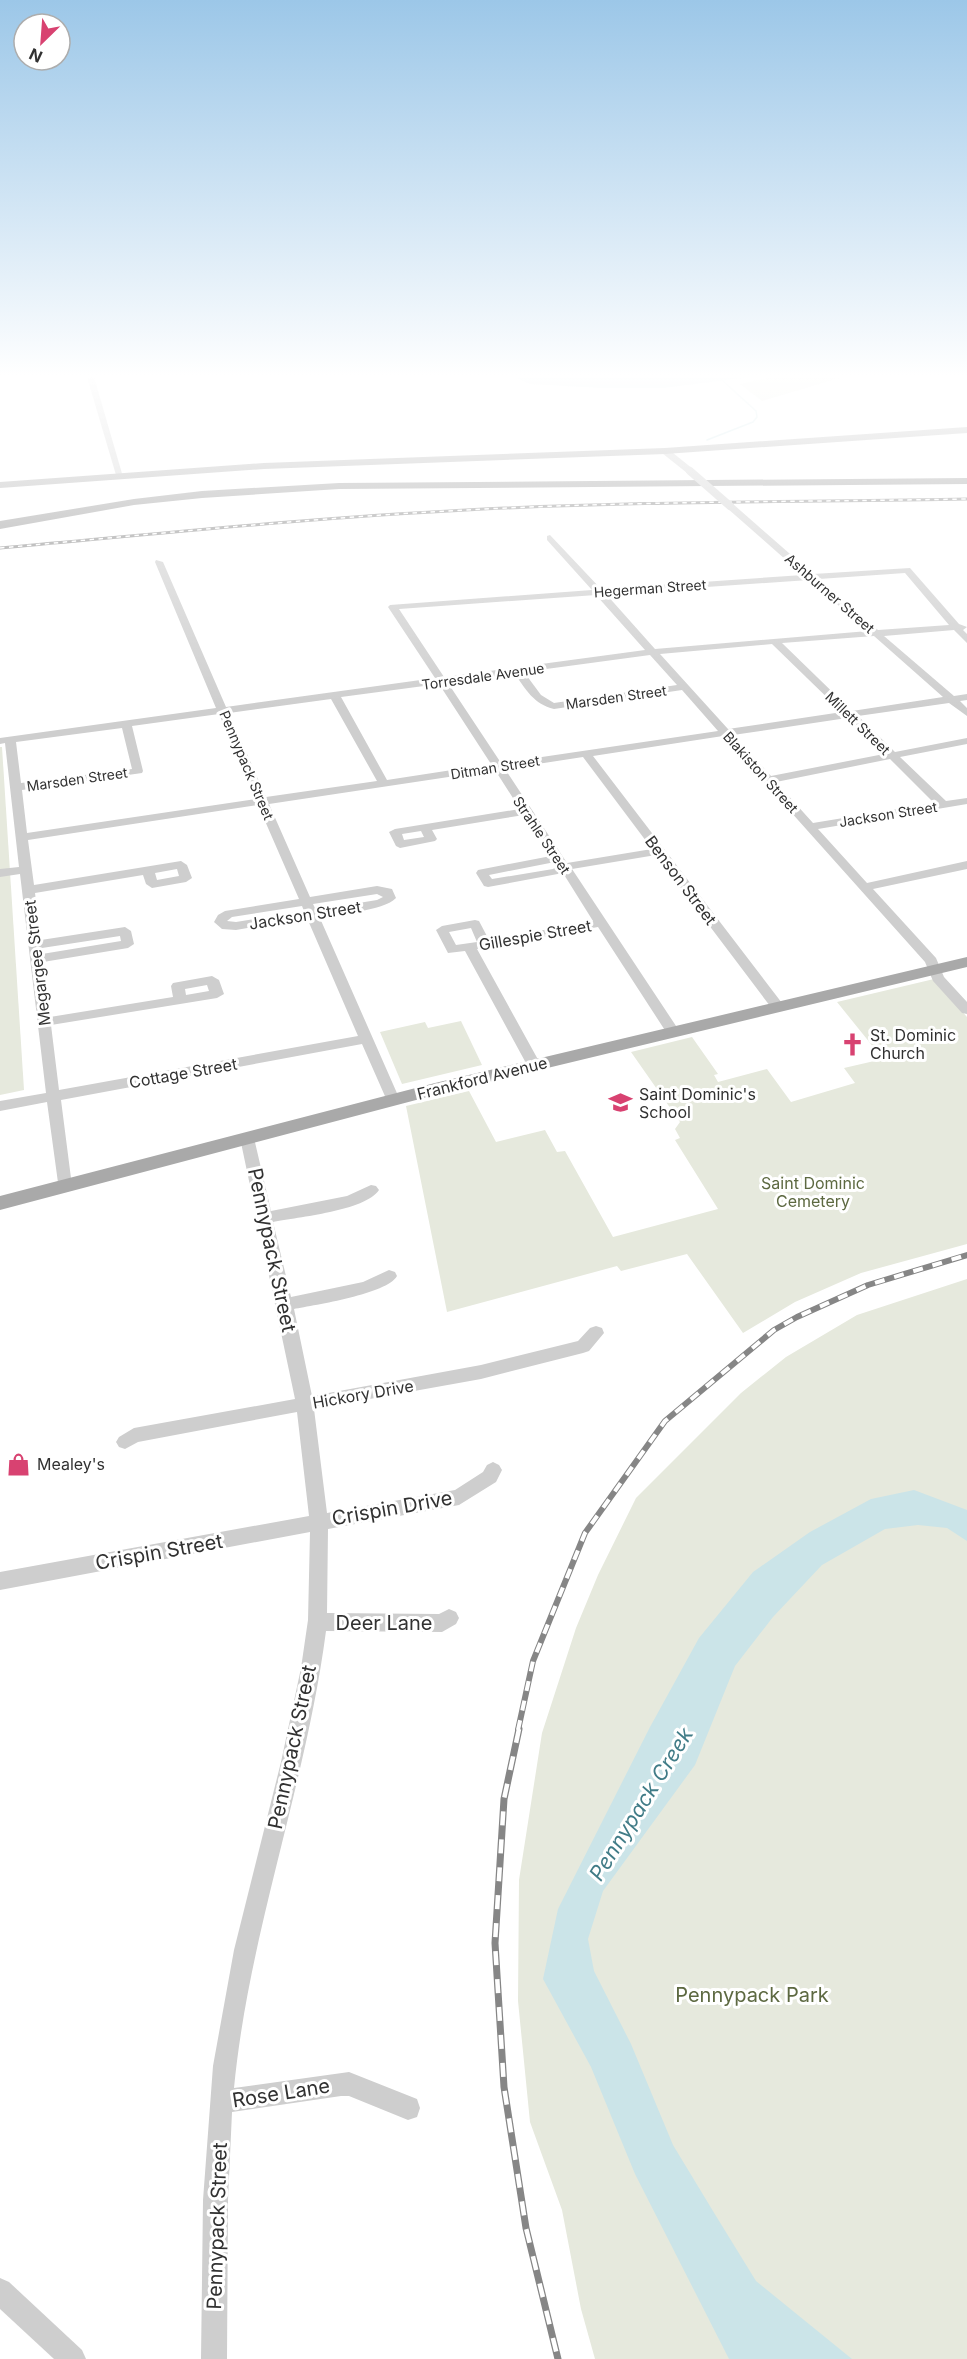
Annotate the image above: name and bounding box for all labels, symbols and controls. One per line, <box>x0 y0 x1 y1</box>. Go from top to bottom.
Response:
north arrow <box>12 12 72 72</box>
text: N <box>26 44 45 67</box>
street label: Ashburner Street <box>782 550 878 637</box>
street label: Hegerman Street <box>593 576 707 600</box>
street label: Torresdale Avenue <box>421 659 545 693</box>
street label: Marsden Street <box>564 681 668 712</box>
street label: Millett Street <box>822 688 894 758</box>
street label: Pennypack Street <box>216 708 278 823</box>
street label: Blakiston Street <box>720 728 802 816</box>
street label: Ditman Street <box>449 752 541 782</box>
street label: Marsden Street <box>25 763 129 794</box>
street label: Strahle Street <box>510 793 574 877</box>
street label: Jackson Street <box>838 798 939 830</box>
street label: Benson Street <box>641 831 721 929</box>
street label: Jackson Street <box>248 896 362 934</box>
street label: Megargee Street <box>19 899 55 1027</box>
street label: Gillespie Street <box>477 915 593 955</box>
place label: St. Dominic Church <box>870 1025 956 1063</box>
church icon: St. Dominic Church <box>839 1031 865 1057</box>
street label: Frankford Avenue <box>415 1052 549 1104</box>
street label: Cottage Street <box>127 1054 239 1092</box>
place label: Saint Dominic's School <box>639 1084 756 1122</box>
school or university icon: Saint Dominic's School <box>608 1090 634 1116</box>
street label: Pennypack Street <box>243 1166 301 1335</box>
park label: Saint Dominic Cemetery <box>761 1173 865 1211</box>
street label: Hickory Drive <box>311 1375 415 1413</box>
shop icon: Mealey's <box>6 1451 32 1477</box>
place label: Mealey's <box>37 1454 105 1474</box>
street label: Crispin Drive <box>330 1486 454 1530</box>
street label: Crispin Street <box>93 1529 225 1575</box>
street label: Deer Lane <box>336 1611 432 1635</box>
street label: Pennypack Street <box>263 1662 321 1831</box>
water label: Pennypack Creek <box>584 1723 698 1885</box>
park label: Pennypack Park <box>675 1983 829 2007</box>
street label: Rose Lane <box>231 2073 331 2113</box>
street label: Pennypack Street <box>202 2142 232 2310</box>

